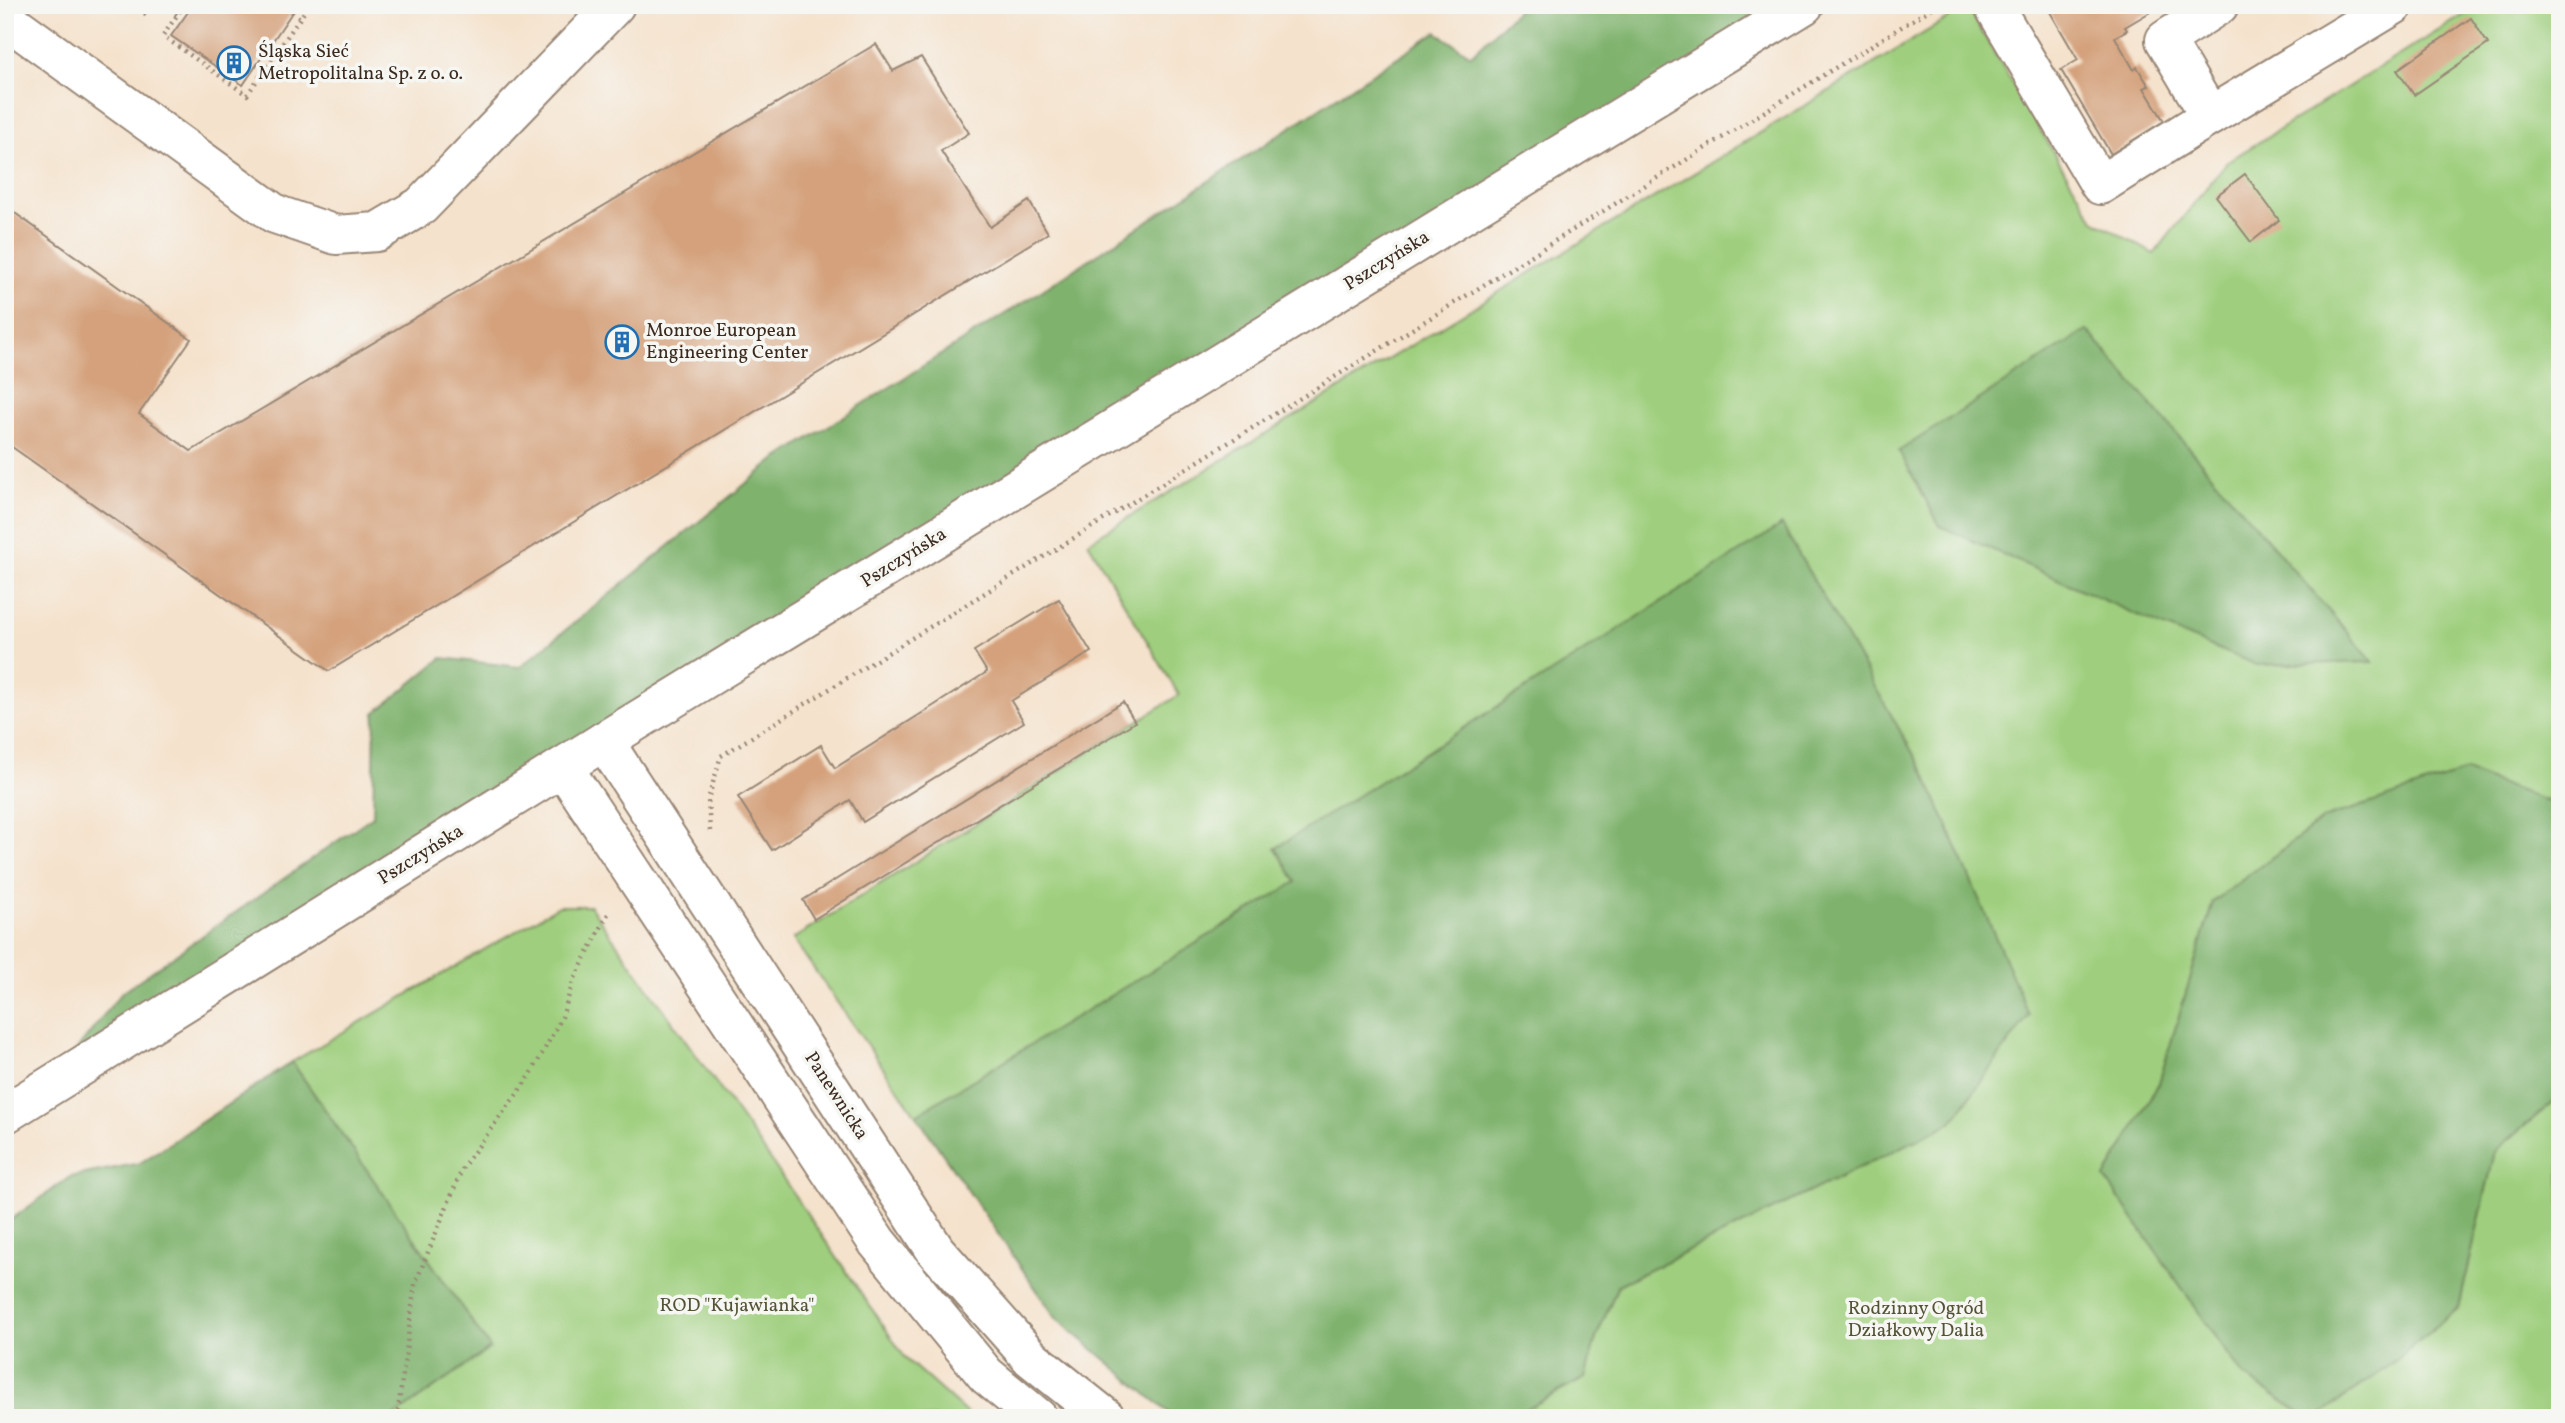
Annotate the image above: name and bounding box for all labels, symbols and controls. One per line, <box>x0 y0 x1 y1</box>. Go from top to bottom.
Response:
place label: Śląska Sieć Metropolitalna Sp. z o. o. <box>258 39 463 87</box>
building icon: Śląska Sieć Metropolitalna Sp. z o. o. <box>215 44 253 82</box>
street label: Pszczyńska <box>1339 224 1435 298</box>
place label: Monroe European Engineering Center <box>646 318 808 366</box>
building icon: Monroe European Engineering Center <box>603 323 641 361</box>
street label: Pszczyńska <box>856 521 952 595</box>
street label: Pszczyńska <box>373 818 469 892</box>
street label: Panewnicka <box>798 1047 874 1145</box>
park label: ROD "Kujawianka" <box>660 1293 814 1319</box>
park label: Rodzinny Ogród Działkowy Dalia <box>1848 1296 1984 1344</box>

